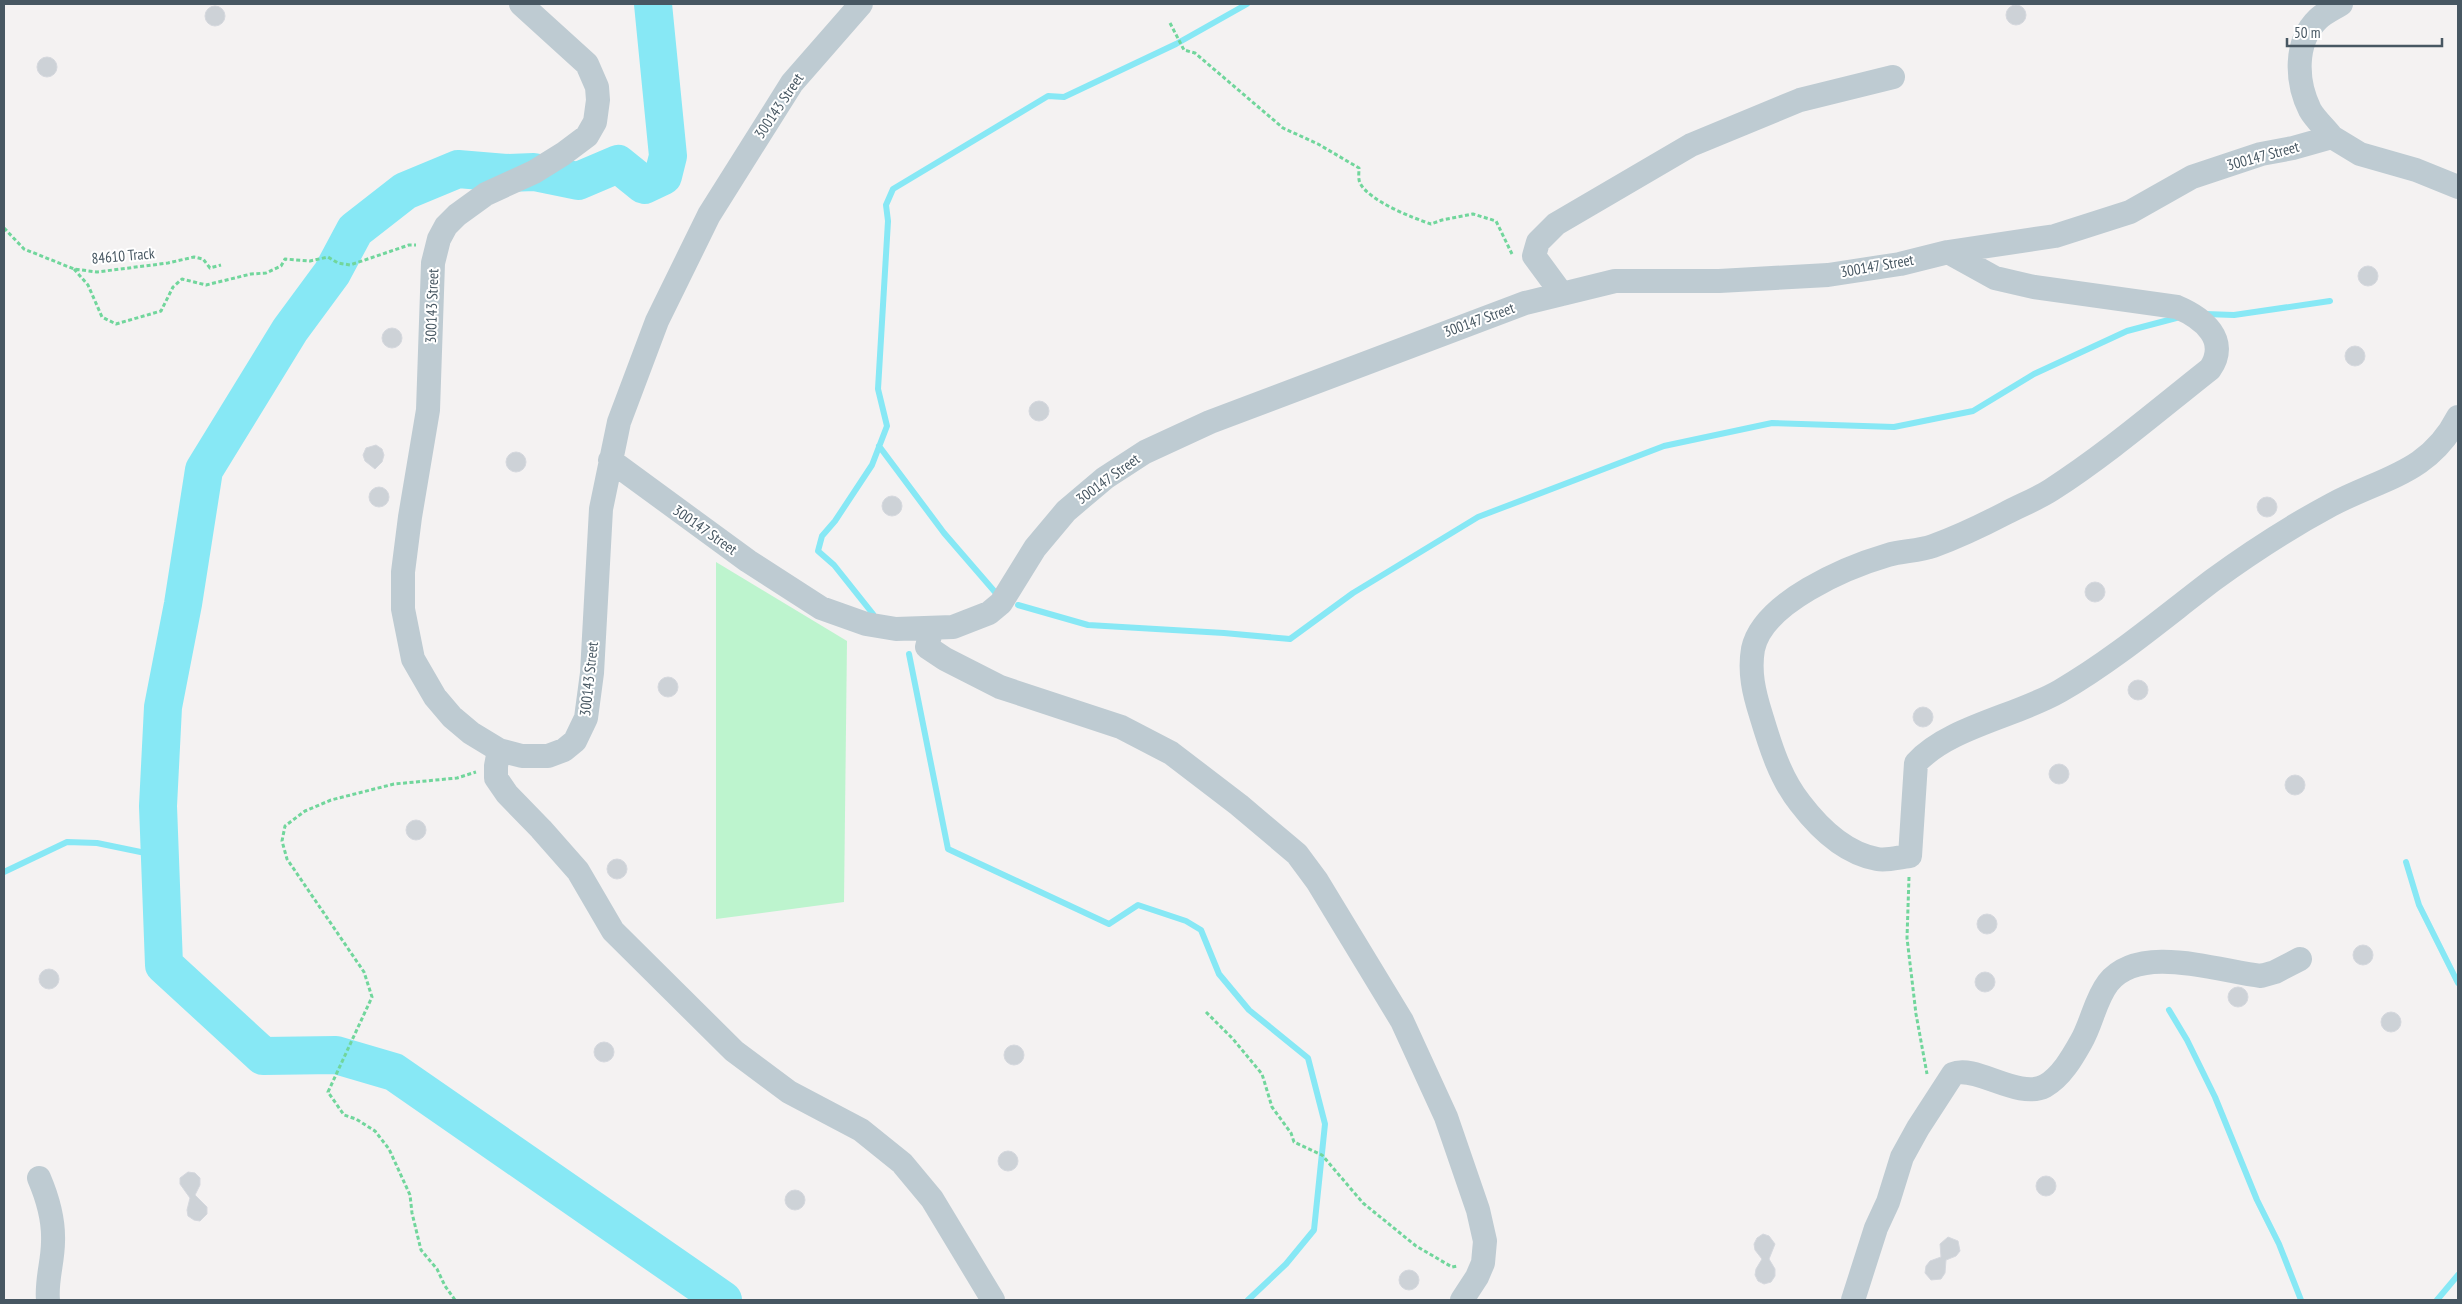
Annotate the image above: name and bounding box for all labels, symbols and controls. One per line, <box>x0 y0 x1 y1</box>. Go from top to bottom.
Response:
scale bar <box>2287 15 2442 47</box>
text: 50 m <box>2294 23 2320 42</box>
street label: 300143 Street <box>750 69 807 142</box>
street label: 300147 Street <box>2225 137 2301 174</box>
street label: 84610 Track <box>91 243 155 268</box>
street label: 300147 Street <box>1839 250 1915 281</box>
street label: 300143 Street <box>421 268 442 344</box>
street label: 300147 Street <box>1441 298 1517 341</box>
street label: 300147 Street <box>1072 449 1143 508</box>
street label: 300147 Street <box>669 501 741 559</box>
street label: 300143 Street <box>575 641 602 717</box>

